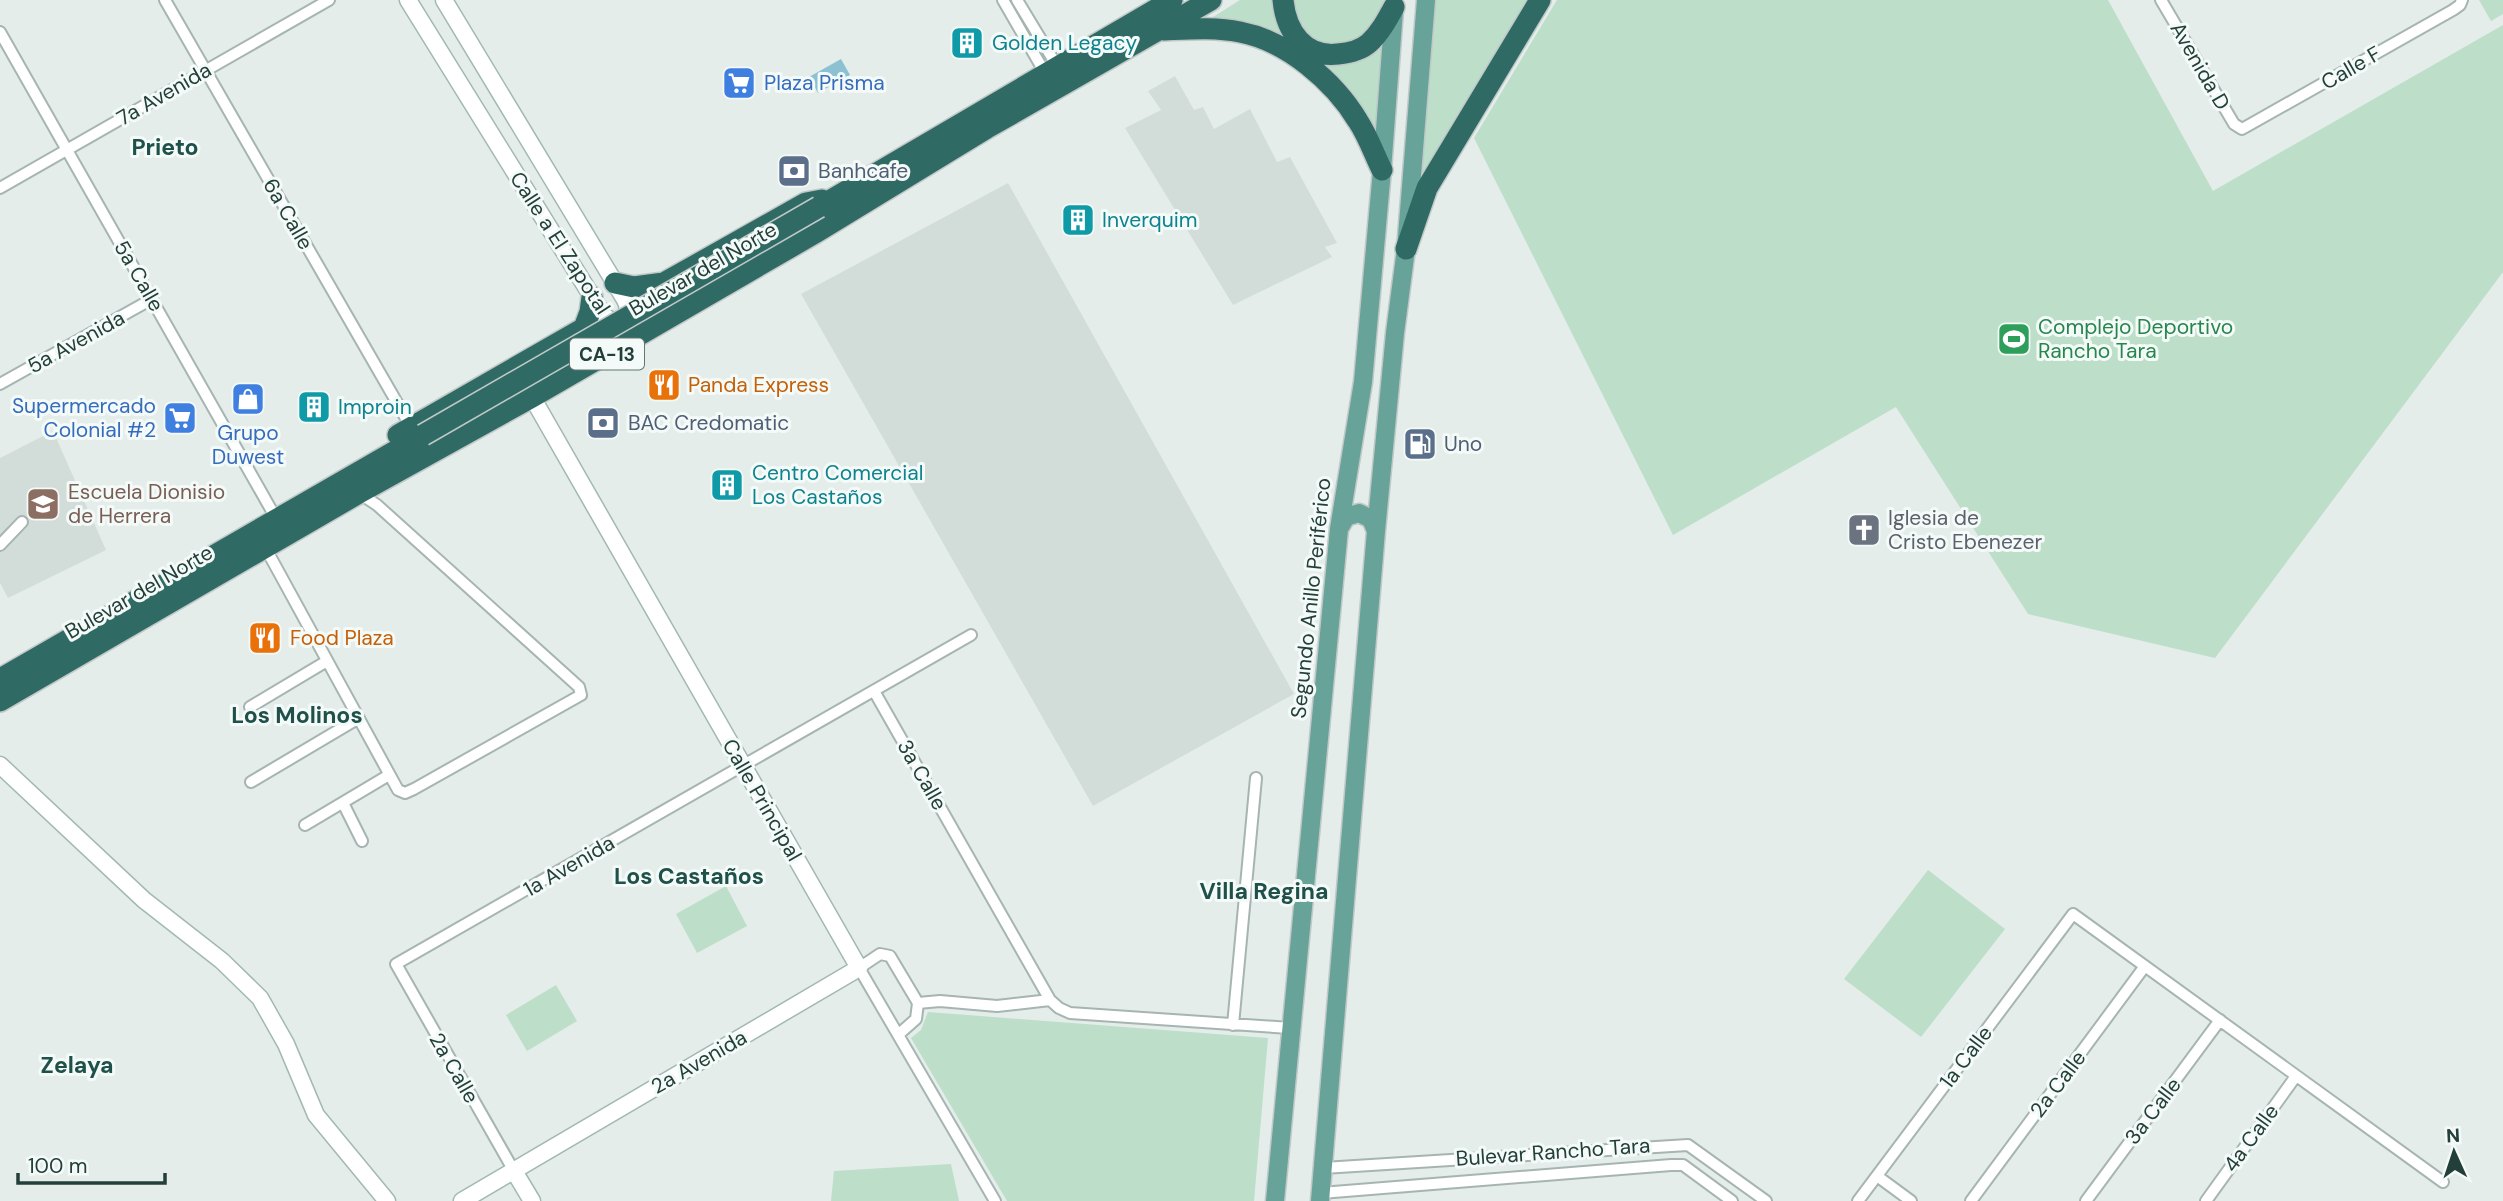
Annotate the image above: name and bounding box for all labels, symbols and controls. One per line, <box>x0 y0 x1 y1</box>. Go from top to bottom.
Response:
street label: Avenida D <box>2164 17 2236 115</box>
building icon: Golden Legacy <box>948 24 986 62</box>
place label: Golden Legacy <box>992 29 1137 57</box>
street label: Calle F <box>2316 40 2386 96</box>
street label: 7a Avenida <box>112 56 216 132</box>
supermarket icon: Plaza Prisma <box>720 64 758 102</box>
place label: Plaza Prisma <box>764 69 885 97</box>
district label: Prieto <box>131 132 199 162</box>
bank icon: Banhcafe <box>775 152 813 190</box>
place label: Banhcafe <box>818 157 908 185</box>
street label: Calle a El Zapotal <box>503 166 617 320</box>
street label: 6a Calle <box>256 173 320 255</box>
building icon: Inverquim <box>1059 201 1097 239</box>
place label: Inverquim <box>1102 206 1198 234</box>
street label: Bulevar del Norte <box>624 215 782 323</box>
street label: 5a Calle <box>107 235 171 317</box>
street label: 5a Avenida <box>22 304 130 380</box>
place label: Complejo Deportivo Rancho Tara <box>2038 313 2233 365</box>
sports icon: Complejo Deportivo Rancho Tara <box>1995 320 2033 358</box>
road number: CA-13 <box>570 338 644 370</box>
restaurant icon: Panda Express <box>645 366 683 404</box>
place label: Panda Express <box>688 371 829 399</box>
shop icon: Grupo Duwest <box>229 380 267 418</box>
building icon: Improin <box>295 388 333 426</box>
place label: Supermercado Colonial #2 <box>12 392 156 444</box>
place label: Improin <box>338 393 412 421</box>
supermarket icon: Supermercado Colonial #2 <box>161 399 199 437</box>
bank icon: BAC Credomatic <box>584 404 622 442</box>
place label: BAC Credomatic <box>628 409 789 437</box>
place label: Grupo Duwest <box>212 419 284 471</box>
fuel station icon: Uno <box>1401 425 1439 463</box>
place label: Uno <box>1444 430 1482 458</box>
place label: Centro Comercial Los Castaños <box>752 459 923 511</box>
building icon: Centro Comercial Los Castaños <box>708 466 746 504</box>
street label: Segundo Anillo Periférico <box>1284 476 1338 720</box>
place label: Escuela Dionisio de Herrera <box>68 478 225 530</box>
school or university icon: Escuela Dionisio de Herrera <box>24 485 62 523</box>
place label: Iglesia de Cristo Ebenezer <box>1888 504 2042 556</box>
church icon: Iglesia de Cristo Ebenezer <box>1845 511 1883 549</box>
street label: Bulevar del Norte <box>60 538 218 646</box>
restaurant icon: Food Plaza <box>246 619 284 657</box>
place label: Food Plaza <box>290 624 394 652</box>
district label: Los Molinos <box>231 700 363 730</box>
street label: Calle Principal <box>716 734 808 866</box>
street label: 3a Calle <box>891 735 953 815</box>
street label: 1a Avenida <box>518 829 620 903</box>
district label: Los Castaños <box>614 861 764 891</box>
district label: Villa Regina <box>1200 876 1328 906</box>
street label: 1a Calle <box>1933 1020 1999 1094</box>
street label: 2a Avenida <box>646 1023 752 1101</box>
street label: 2a Calle <box>423 1028 485 1108</box>
street label: 2a Calle <box>2024 1045 2092 1123</box>
district label: Zelaya <box>41 1050 113 1080</box>
street label: 3a Calle <box>2119 1072 2187 1150</box>
street label: 4a Calle <box>2217 1098 2285 1178</box>
north arrow <box>2419 1117 2489 1187</box>
text: N <box>2446 1123 2461 1148</box>
street label: Bulevar Rancho Tara <box>1455 1131 1651 1173</box>
scale bar <box>18 1142 164 1186</box>
text: 100 m <box>28 1152 88 1180</box>

